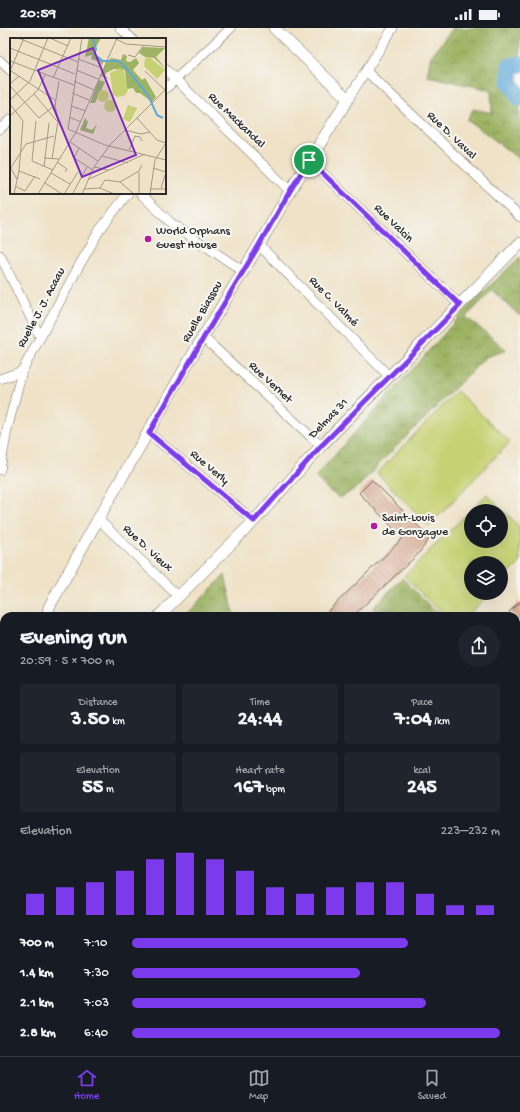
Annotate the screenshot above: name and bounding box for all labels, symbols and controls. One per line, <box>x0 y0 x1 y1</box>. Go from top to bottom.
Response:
text: 20:59 <box>20 5 56 23</box>
inset map <box>10 38 166 194</box>
street label: Rue Mackandal <box>204 90 268 152</box>
street label: Rue D. Vaval <box>423 109 479 163</box>
pin <box>292 143 326 177</box>
icon: arrive <box>298 149 320 171</box>
street label: Rue Valcin <box>370 202 416 246</box>
place label: World Orphans Guest House <box>156 225 230 253</box>
marker: World Orphans Guest House <box>143 234 153 244</box>
street label: Ruelle J. J. Acaau <box>15 265 69 350</box>
street label: Rue C. Valmé <box>305 274 361 330</box>
street label: Ruelle Biassou <box>180 279 226 345</box>
street label: Rue Vernet <box>245 359 296 408</box>
street label: Delmas 31 <box>306 396 352 443</box>
street label: Rue Verly <box>187 448 231 488</box>
map controls <box>464 504 508 600</box>
button: locate <box>464 504 508 548</box>
place label: Saint-Louis de Gonzague <box>382 512 449 540</box>
marker: Saint-Louis de Gonzague <box>369 521 379 531</box>
street label: Rue D. Vieux <box>119 522 175 576</box>
button: layers <box>464 556 508 600</box>
button: share <box>458 625 500 667</box>
text: Evening run <box>20 626 127 652</box>
text: 20:59 · 5 × 700 m <box>20 654 115 669</box>
text: Distance <box>79 697 117 709</box>
text: Time <box>250 697 270 709</box>
text: Pace <box>411 697 433 709</box>
text: 3.50 <box>71 709 110 732</box>
text: 24:44 <box>238 709 282 732</box>
text: 7:04 <box>394 709 432 732</box>
text: km <box>110 716 125 728</box>
text: /km <box>432 716 450 728</box>
text: Elevation <box>76 765 120 777</box>
text: Heart rate <box>235 765 285 777</box>
text: kcal <box>413 765 431 777</box>
text: 55 <box>82 777 103 800</box>
text: 167 <box>235 777 263 800</box>
text: 245 <box>407 777 437 800</box>
text: m <box>103 784 114 796</box>
text: bpm <box>263 784 285 796</box>
text: Elevation <box>20 824 72 839</box>
text: 223–232 m <box>441 824 500 839</box>
text: 700 m <box>20 936 54 951</box>
text: 7:10 <box>84 936 107 951</box>
text: 1.4 km <box>20 966 54 981</box>
text: 7:30 <box>84 966 109 981</box>
text: 2.1 km <box>20 996 54 1011</box>
text: 7:03 <box>84 996 109 1011</box>
text: 2.8 km <box>20 1026 56 1041</box>
text: 6:40 <box>84 1026 108 1041</box>
tab: Home <box>74 1067 100 1103</box>
tab: Map <box>248 1067 270 1103</box>
tab: Saved <box>418 1067 446 1103</box>

